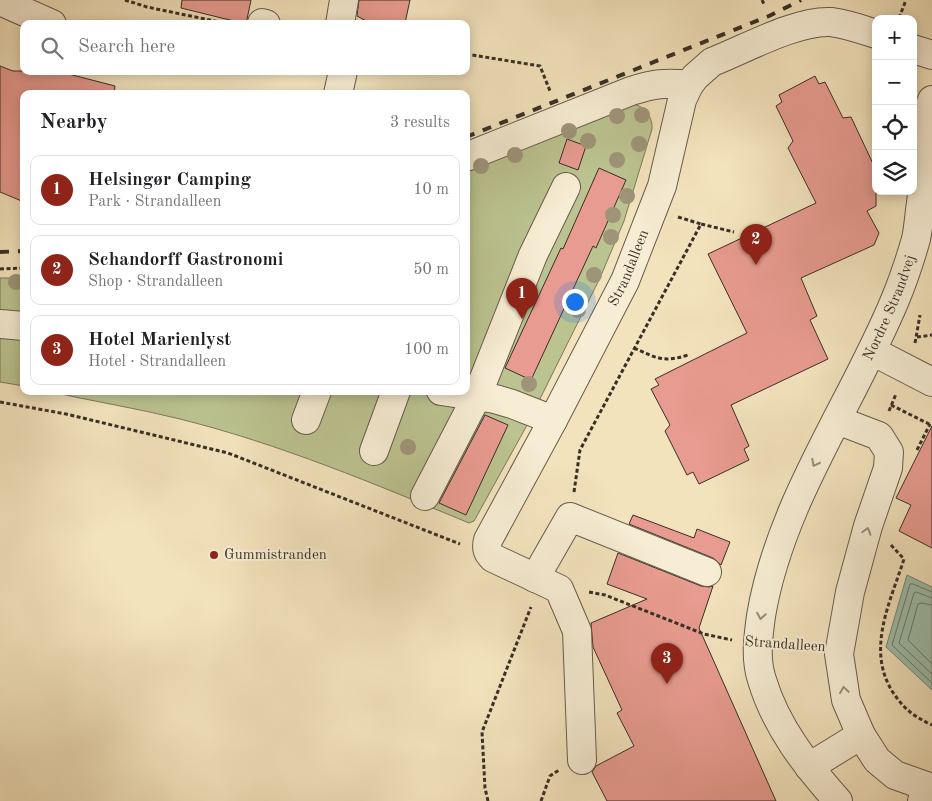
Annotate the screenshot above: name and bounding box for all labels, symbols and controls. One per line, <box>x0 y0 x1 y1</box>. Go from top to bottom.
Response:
map controls <box>872 15 917 195</box>
button: + <box>872 15 917 60</box>
search box <box>20 20 470 75</box>
icon: search <box>38 34 66 62</box>
text: Search here <box>78 38 175 57</box>
button: − <box>872 60 917 105</box>
button: locate <box>872 105 917 150</box>
text: Nearby <box>40 112 108 133</box>
text: 3 results <box>390 115 450 131</box>
button: layers <box>872 150 917 195</box>
text: Helsingør Camping <box>88 171 251 190</box>
text: 1 <box>52 182 62 198</box>
text: 10 m <box>413 182 449 198</box>
text: Park · Strandalleen <box>88 194 221 210</box>
pin: 2 <box>740 224 772 265</box>
street label: Strandalleen <box>606 228 652 309</box>
text: Schandorff Gastronomi <box>88 251 283 270</box>
street label: Nordre Strandvej <box>861 253 918 363</box>
text: 2 <box>52 262 62 278</box>
text: 50 m <box>413 262 449 278</box>
text: Shop · Strandalleen <box>88 274 223 290</box>
pin: 1 <box>506 278 538 319</box>
your location <box>562 289 588 315</box>
text: Hotel Marienlyst <box>88 331 231 350</box>
text: 3 <box>52 342 62 358</box>
text: 100 m <box>404 342 449 358</box>
text: Hotel · Strandalleen <box>88 354 226 370</box>
one-way arrow <box>811 458 821 467</box>
one-way arrow <box>861 527 871 535</box>
place label: Gummistranden <box>224 548 327 563</box>
marker: Gummistranden <box>208 549 220 561</box>
one-way arrow <box>757 612 767 620</box>
street label: Strandalleen <box>744 635 826 655</box>
pin: 3 <box>651 643 683 684</box>
one-way arrow <box>839 685 850 693</box>

